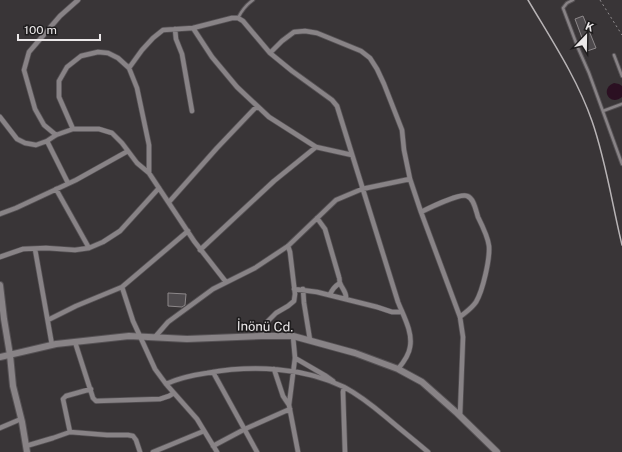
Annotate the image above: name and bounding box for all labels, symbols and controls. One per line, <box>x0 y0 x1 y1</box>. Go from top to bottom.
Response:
scale bar <box>18 16 100 42</box>
north arrow <box>566 16 606 56</box>
text: K <box>584 20 596 34</box>
text: 100 m <box>24 23 57 37</box>
street label: İnönü Cd. <box>237 319 293 334</box>

